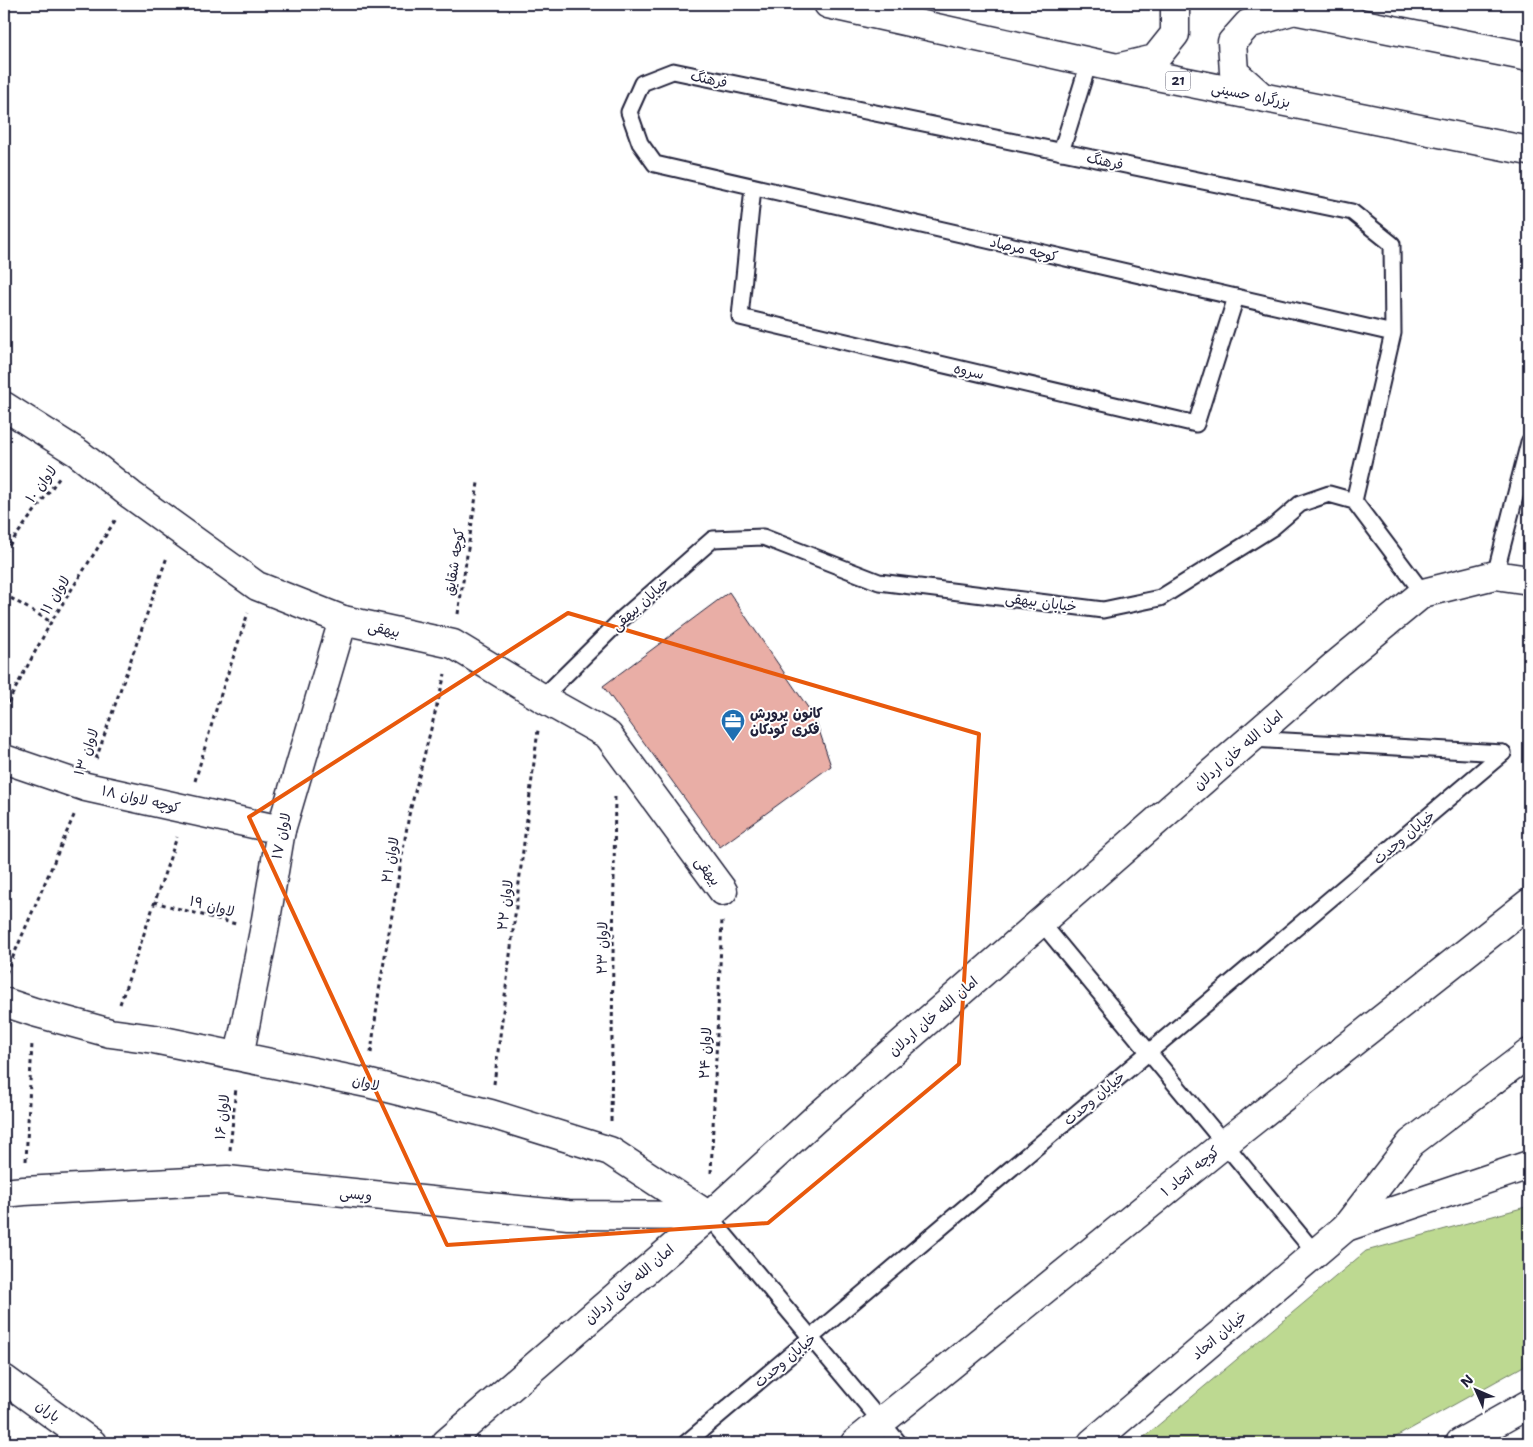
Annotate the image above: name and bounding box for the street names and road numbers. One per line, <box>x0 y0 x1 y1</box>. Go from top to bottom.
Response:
street label: فرهنگ <box>689 66 729 92</box>
road number: 21 <box>1166 72 1190 90</box>
street label: بزرگراه حسینی <box>1210 79 1292 111</box>
street label: فرهنگ <box>1085 148 1125 174</box>
street label: کوچه مرصاد <box>988 232 1060 267</box>
street label: سروه <box>952 359 986 383</box>
street label: لاوان ۱۰ <box>21 462 61 506</box>
street label: کوچه شقایق <box>440 527 469 597</box>
street label: لاوان ۱۱ <box>36 572 74 618</box>
street label: خیابان بیهقی <box>607 573 673 635</box>
street label: خیابان بیهقی <box>1004 589 1078 615</box>
street label: بیهقی <box>366 617 402 641</box>
street label: امان الله خان اردلان <box>1189 706 1287 794</box>
street label: لاوان ۱۳ <box>70 726 102 778</box>
street label: کوچه لاوان ۱۸ <box>100 781 182 818</box>
street label: خیابان وحدت <box>1370 806 1438 868</box>
street label: لاوان ۱۷ <box>267 811 295 861</box>
street label: لاوان ۲۱ <box>377 836 403 884</box>
street label: بیهقی <box>691 853 725 889</box>
street label: لاوان ۲۲ <box>493 879 517 931</box>
street label: لاوان ۱۹ <box>188 891 236 921</box>
street label: لاوان ۲۳ <box>593 921 611 975</box>
street label: امان الله خان اردلان <box>884 972 982 1060</box>
street label: لاوان ۲۴ <box>695 1027 715 1079</box>
street label: خیابان وحدت <box>1060 1067 1128 1129</box>
street label: لاوان <box>351 1071 381 1095</box>
street label: لاوان ۱۶ <box>211 1093 233 1141</box>
street label: کوچه اتحاد ۱ <box>1157 1142 1224 1201</box>
street label: ویسی <box>339 1183 373 1205</box>
street label: امان الله خان اردلان <box>580 1240 678 1328</box>
street label: خیابان اتحاد <box>1188 1307 1250 1363</box>
street label: خیابان وحدت <box>751 1329 819 1391</box>
street label: باران <box>32 1396 64 1426</box>

